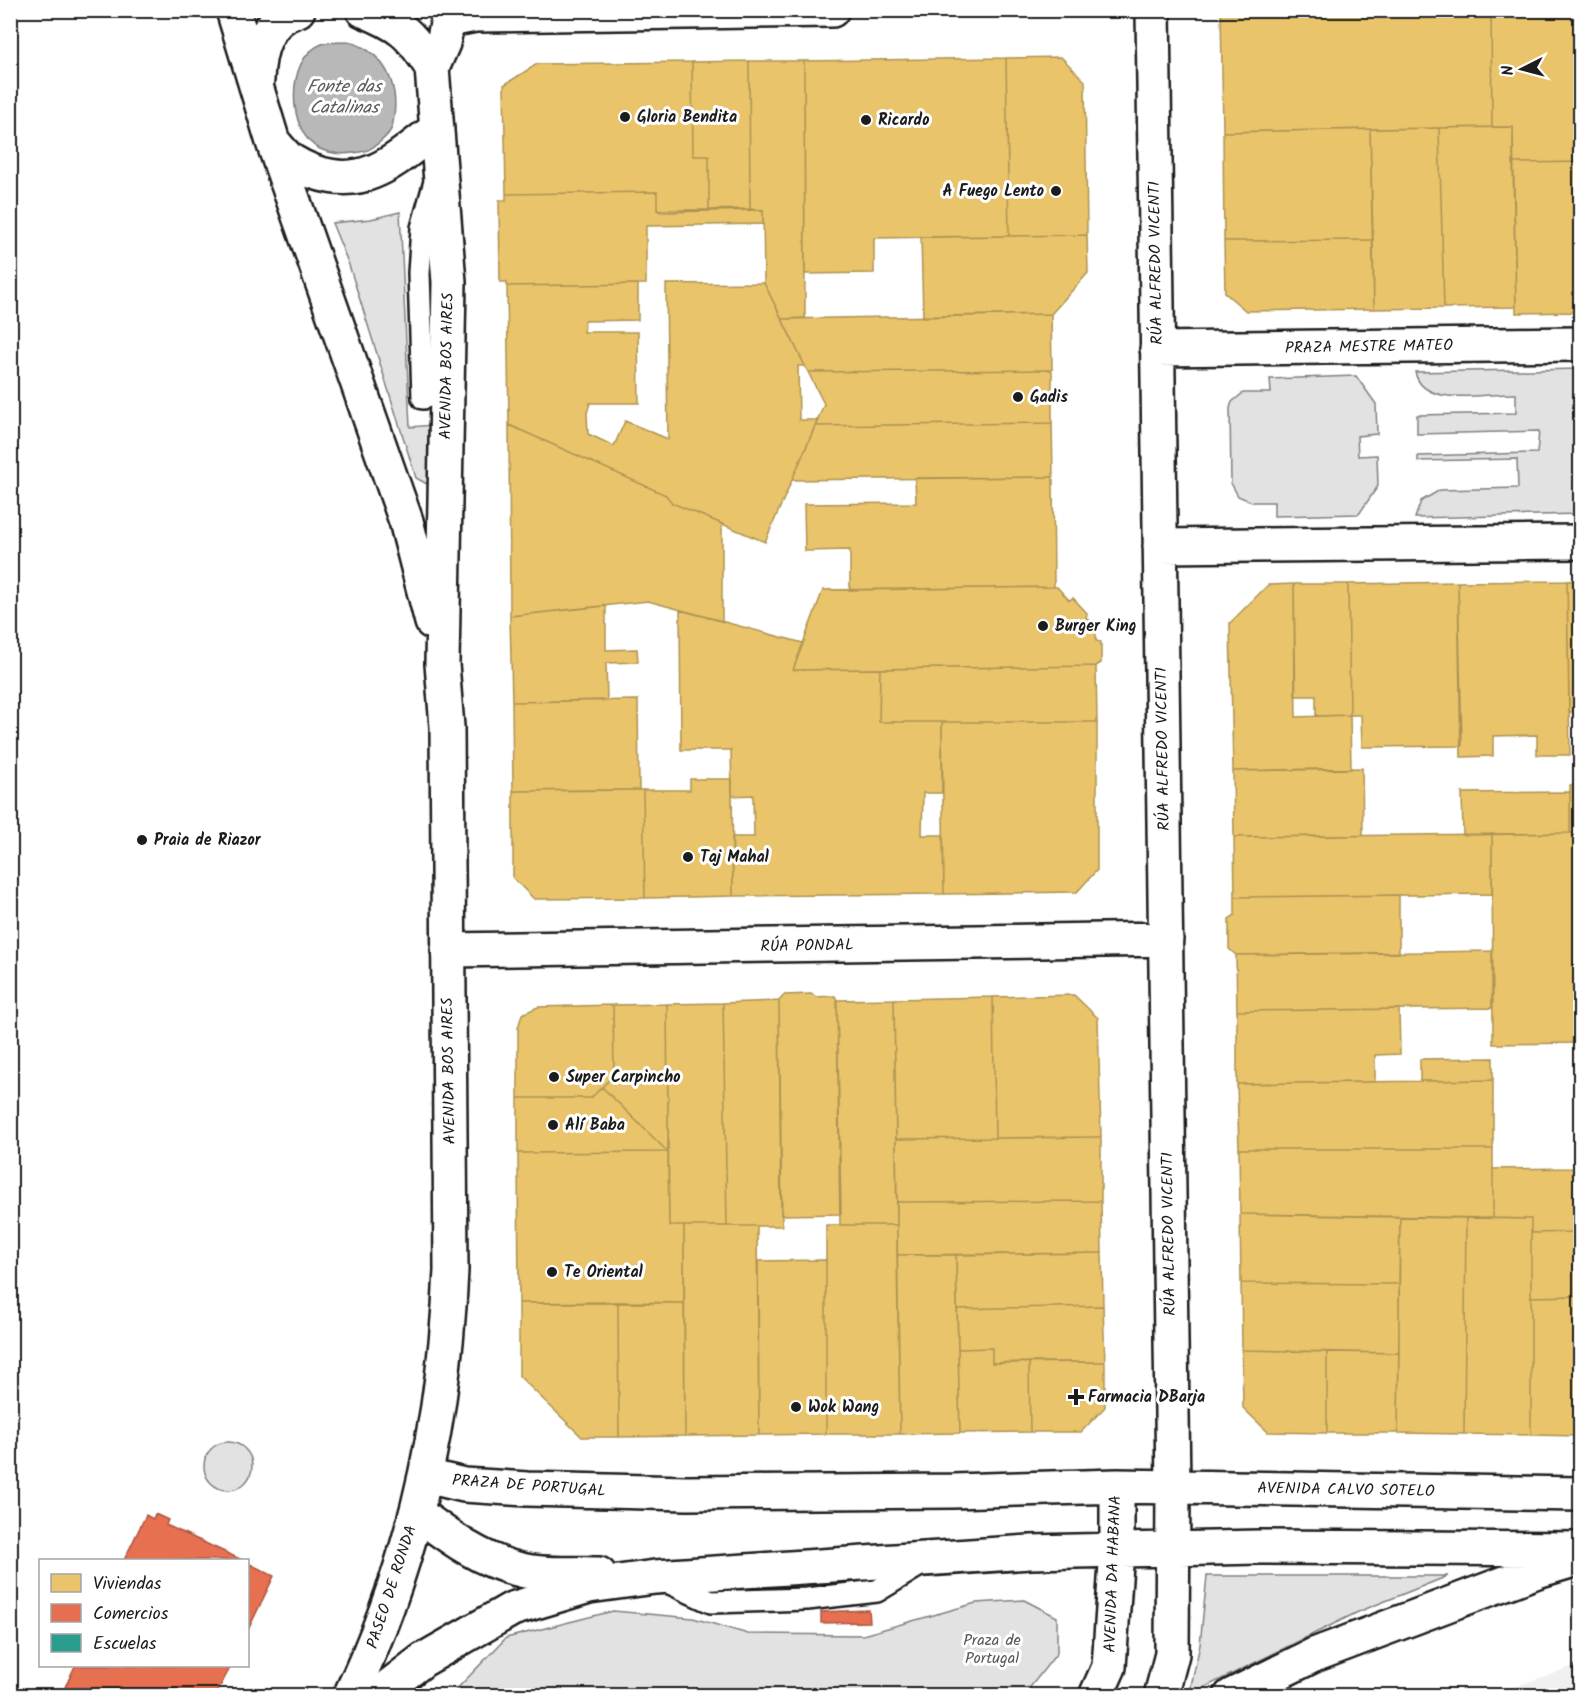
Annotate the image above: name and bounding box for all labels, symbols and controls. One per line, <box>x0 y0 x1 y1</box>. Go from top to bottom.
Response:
north arrow <box>1492 39 1552 99</box>
text: N <box>1496 64 1522 77</box>
water label: Fonte das Catalinas <box>307 73 384 123</box>
place label: Gloria Bendita <box>637 105 737 130</box>
place label: Ricardo <box>878 108 929 133</box>
marker: Gloria Bendita <box>618 110 632 124</box>
marker: Ricardo <box>859 113 873 127</box>
place label: A Fuego Lento <box>942 179 1044 204</box>
street label: RÚA ALFREDO VICENTI <box>1142 181 1170 345</box>
marker: A Fuego Lento <box>1049 184 1063 198</box>
street label: AVENIDA BOS AIRES <box>433 292 461 440</box>
street label: PRAZA MESTRE MATEO <box>1285 333 1453 361</box>
place label: Gadis <box>1030 385 1068 410</box>
marker: Gadis <box>1011 390 1025 404</box>
place label: Burger King <box>1055 614 1136 639</box>
marker: Burger King <box>1036 619 1050 633</box>
street label: RÚA ALFREDO VICENTI <box>1149 667 1177 831</box>
place label: Praia de Riazor <box>154 828 262 853</box>
marker: Praia de Riazor <box>135 833 149 847</box>
place label: Taj Mahal <box>700 845 770 870</box>
marker: Taj Mahal <box>681 850 695 864</box>
street label: RÚA PONDAL <box>760 933 854 959</box>
street label: AVENIDA BOS AIRES <box>435 997 463 1145</box>
place label: Super Carpincho <box>566 1065 681 1090</box>
marker: Super Carpincho <box>547 1070 561 1084</box>
place label: Alí Baba <box>565 1113 625 1138</box>
marker: Alí Baba <box>546 1118 560 1132</box>
street label: RÚA ALFREDO VICENTI <box>1155 1152 1183 1316</box>
place label: Te Oriental <box>564 1260 644 1285</box>
marker: Te Oriental <box>545 1265 559 1279</box>
place label: Farmacia DBarja <box>1088 1385 1205 1410</box>
marker: Farmacia DBarja <box>1069 1390 1083 1404</box>
place label: Wok Wang <box>808 1395 879 1420</box>
marker: Wok Wang <box>789 1400 803 1414</box>
street label: PRAZA DE PORTUGAL <box>451 1468 607 1504</box>
street label: AVENIDA CALVO SOTELO <box>1257 1476 1435 1504</box>
street label: AVENIDA DA HABANA <box>1098 1495 1128 1653</box>
street label: PASEO DE RONDA <box>360 1522 424 1652</box>
legend <box>39 1559 249 1667</box>
text: Viviendas <box>93 1570 162 1599</box>
text: Comercios <box>93 1600 169 1629</box>
park label: Praza de Portugal <box>963 1628 1021 1671</box>
text: Escuelas <box>93 1630 157 1659</box>

